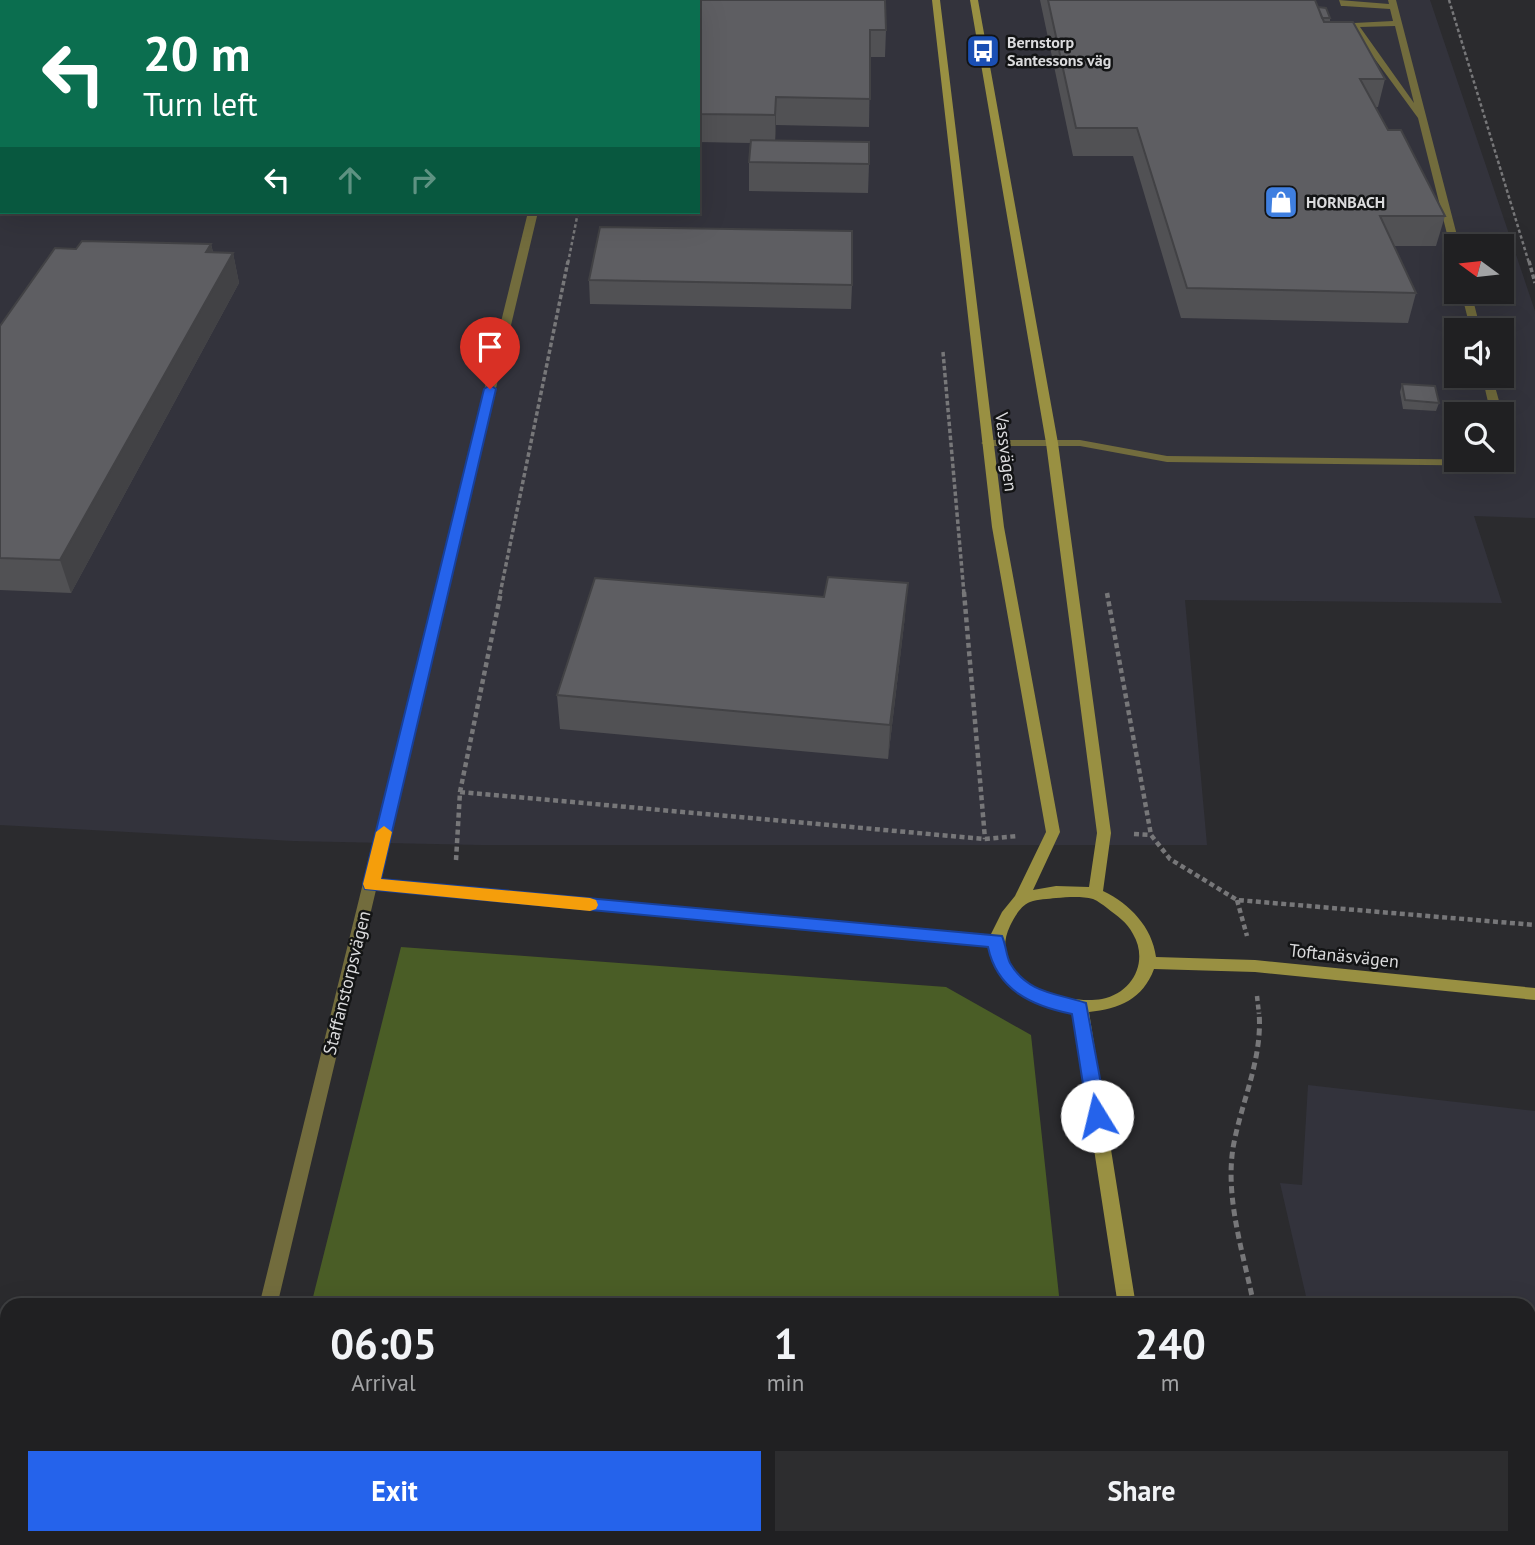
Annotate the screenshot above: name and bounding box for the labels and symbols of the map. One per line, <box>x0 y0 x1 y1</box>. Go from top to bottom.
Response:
bus stop icon: Bernstorp Santessons väg <box>964 32 1002 70</box>
place label: Bernstorp Santessons väg <box>1007 32 1111 70</box>
shop icon: HORNBACH <box>1262 183 1300 221</box>
place label: HORNBACH <box>1306 192 1385 212</box>
north arrow <box>1444 234 1514 304</box>
pin <box>460 317 520 389</box>
street label: Vassvägen <box>990 410 1023 493</box>
street label: Staffanstorpsvägen <box>317 908 376 1057</box>
street label: Toftanäsvägen <box>1288 938 1400 973</box>
position arrow <box>1060 1079 1134 1153</box>

